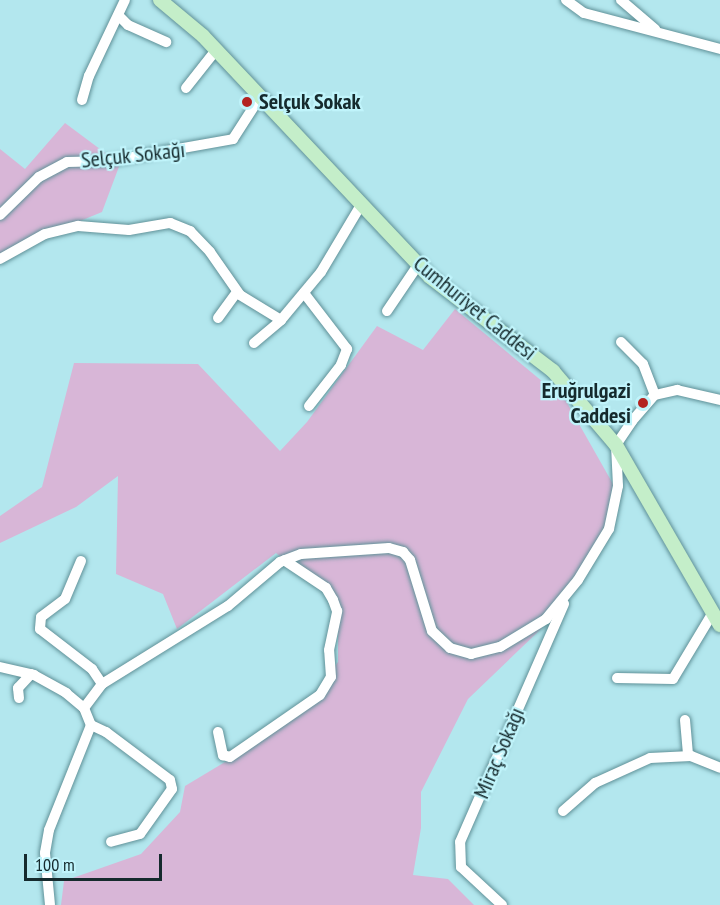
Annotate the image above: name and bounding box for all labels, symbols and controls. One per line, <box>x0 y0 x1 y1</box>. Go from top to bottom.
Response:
place label: Selçuk Sokak <box>259 89 361 115</box>
marker: Selçuk Sokak <box>240 95 254 109</box>
street label: Selçuk Sokağı <box>80 136 186 174</box>
street label: Cumhuriyet Caddesi <box>408 250 542 366</box>
place label: Eruğrulgazi Caddesi <box>542 377 631 428</box>
marker: Eruğrulgazi Caddesi <box>636 396 650 410</box>
street label: Miraç Sokağı <box>468 703 530 803</box>
scale bar <box>27 842 165 880</box>
text: 100 m <box>35 853 75 876</box>

